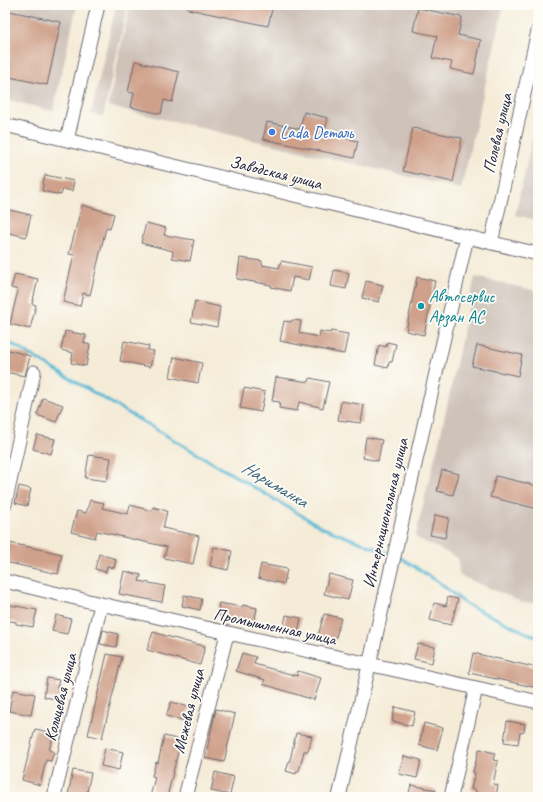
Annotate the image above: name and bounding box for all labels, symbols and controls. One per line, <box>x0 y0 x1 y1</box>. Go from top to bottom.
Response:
street label: Полевая улица <box>478 90 517 175</box>
place label: Lada Dеталь <box>280 122 355 143</box>
marker: Lada Dеталь <box>267 127 277 137</box>
street label: Заводская улица <box>228 151 326 194</box>
place label: Автосервис Арзан АС <box>429 286 495 328</box>
marker: Автосервис Арзан АС <box>416 301 426 311</box>
street label: Интернациональная улица <box>358 435 413 590</box>
water label: Нариманка <box>238 456 314 513</box>
street label: Промышленная улица <box>212 603 340 650</box>
street label: Кольцевая улица <box>39 650 82 743</box>
street label: Межевая улица <box>168 665 209 756</box>

